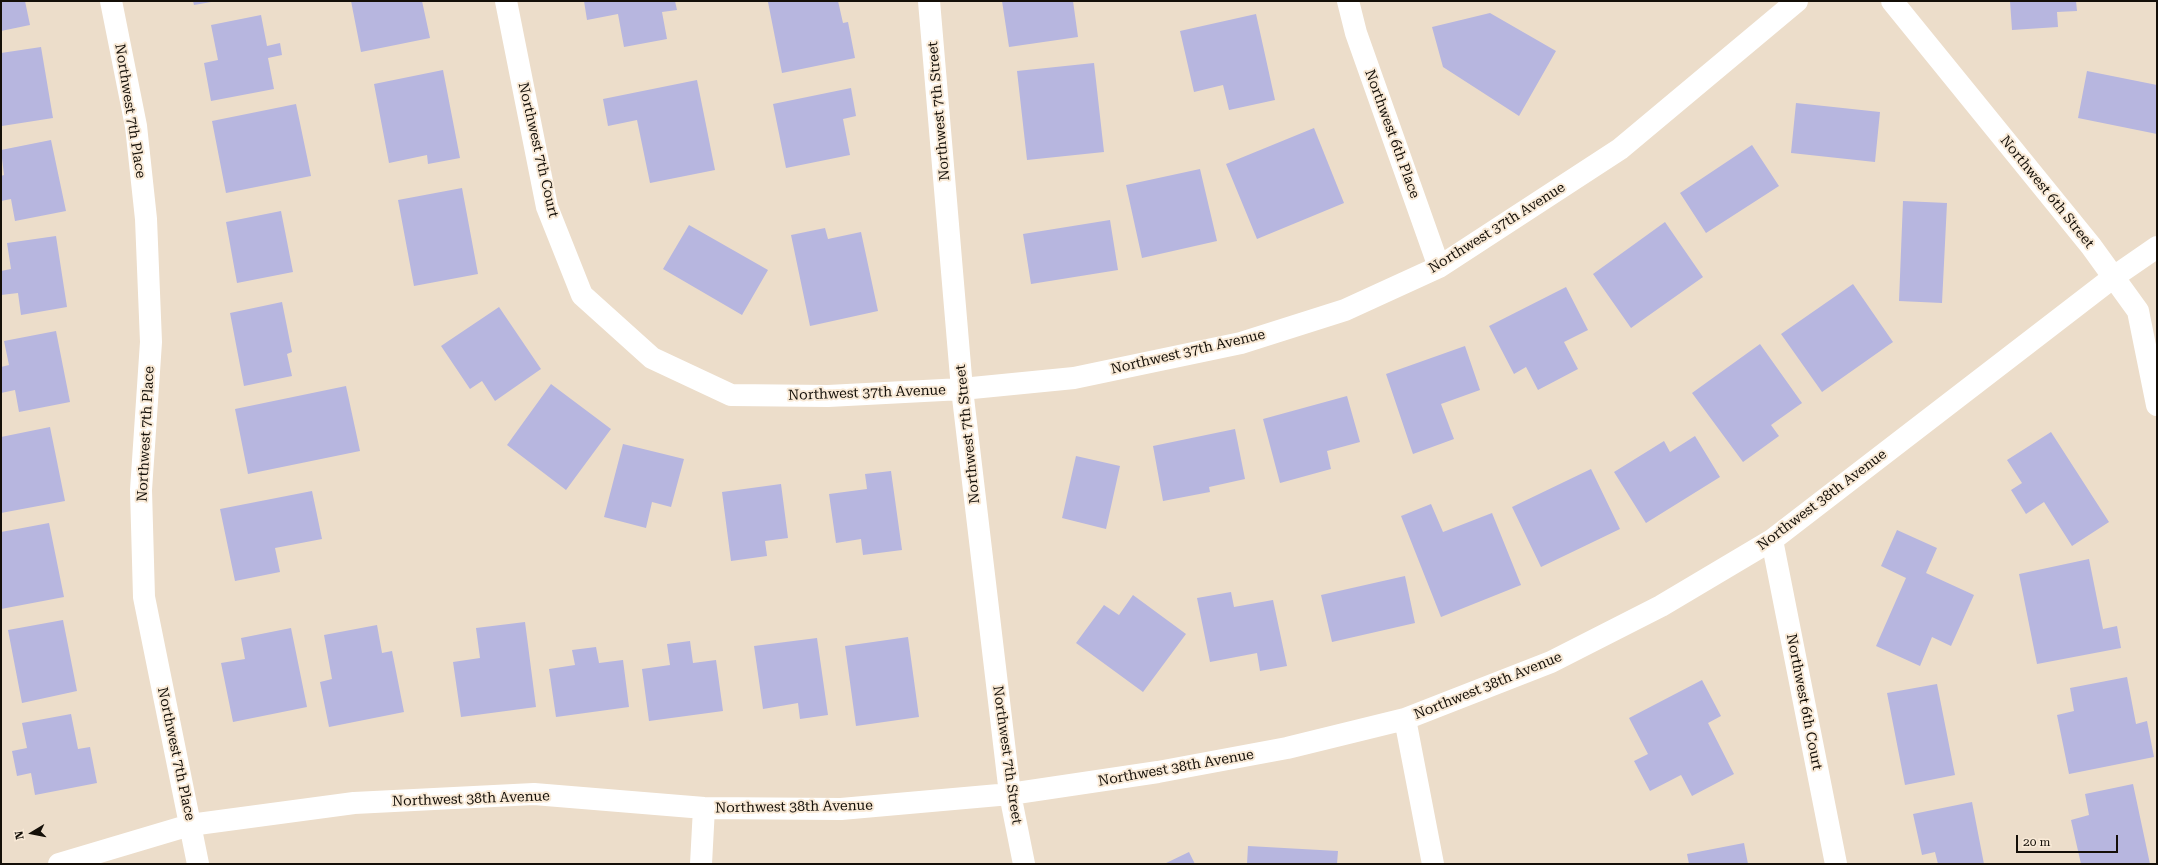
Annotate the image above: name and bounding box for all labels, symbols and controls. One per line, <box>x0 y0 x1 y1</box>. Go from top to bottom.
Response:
street label: Northwest 7th Street <box>925 41 953 181</box>
street label: Northwest 7th Place <box>111 43 149 179</box>
street label: Northwest 6th Place <box>1361 67 1423 201</box>
street label: Northwest 7th Court <box>514 81 562 219</box>
street label: Northwest 6th Street <box>1996 132 2098 252</box>
street label: Northwest 37th Avenue <box>1426 179 1568 277</box>
street label: Northwest 37th Avenue <box>1109 326 1267 378</box>
street label: Northwest 7th Street <box>952 364 984 504</box>
street label: Northwest 7th Place <box>134 366 158 502</box>
street label: Northwest 37th Avenue <box>788 382 946 404</box>
street label: Northwest 38th Avenue <box>1754 446 1890 554</box>
street label: Northwest 6th Court <box>1783 632 1825 772</box>
street label: Northwest 38th Avenue <box>1412 649 1564 723</box>
street label: Northwest 7th Street <box>989 685 1025 825</box>
street label: Northwest 7th Place <box>154 686 198 822</box>
street label: Northwest 38th Avenue <box>1097 746 1255 790</box>
street label: Northwest 38th Avenue <box>392 788 550 810</box>
street label: Northwest 38th Avenue <box>715 797 873 817</box>
north arrow <box>12 813 52 853</box>
scale bar <box>2018 827 2120 853</box>
text: N <box>13 830 27 840</box>
text: 20 m <box>2023 835 2050 849</box>

